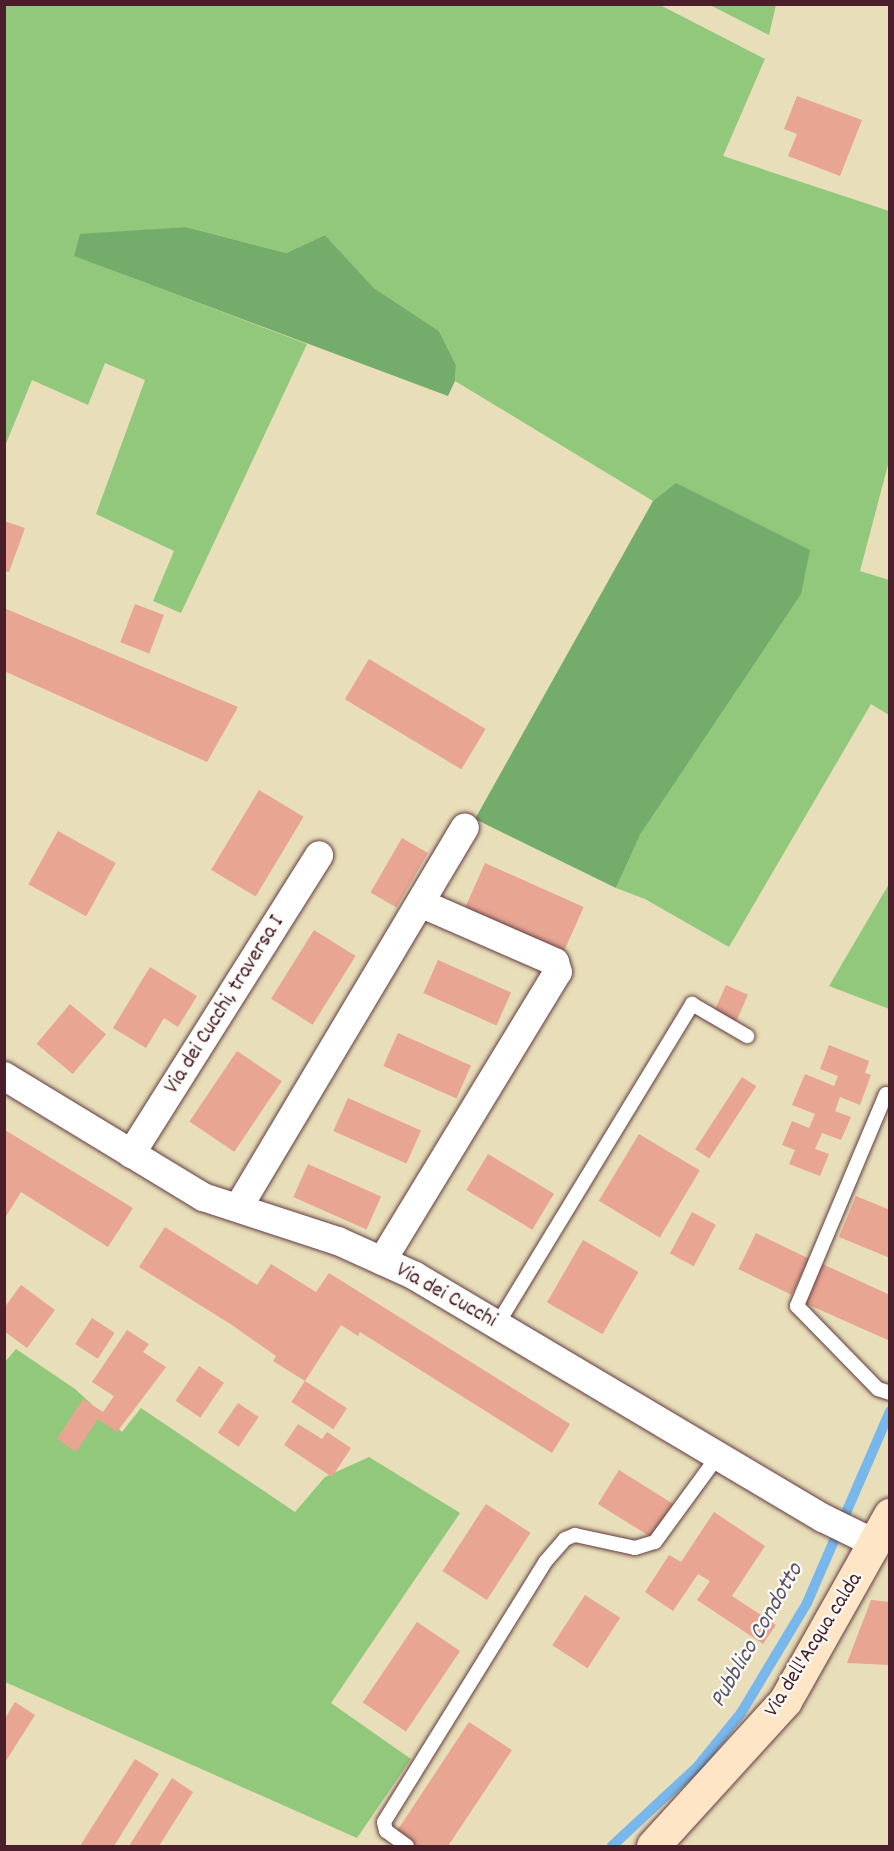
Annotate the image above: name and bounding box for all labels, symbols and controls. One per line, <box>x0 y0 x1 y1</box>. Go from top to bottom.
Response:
street label: Via dei Cucchi, traversa I <box>159 911 291 1099</box>
street label: Via dei Cucchi <box>391 1258 501 1334</box>
water label: Pubblico Condotto <box>705 1559 811 1713</box>
street label: Via dell'Acqua calda <box>759 1568 869 1722</box>

